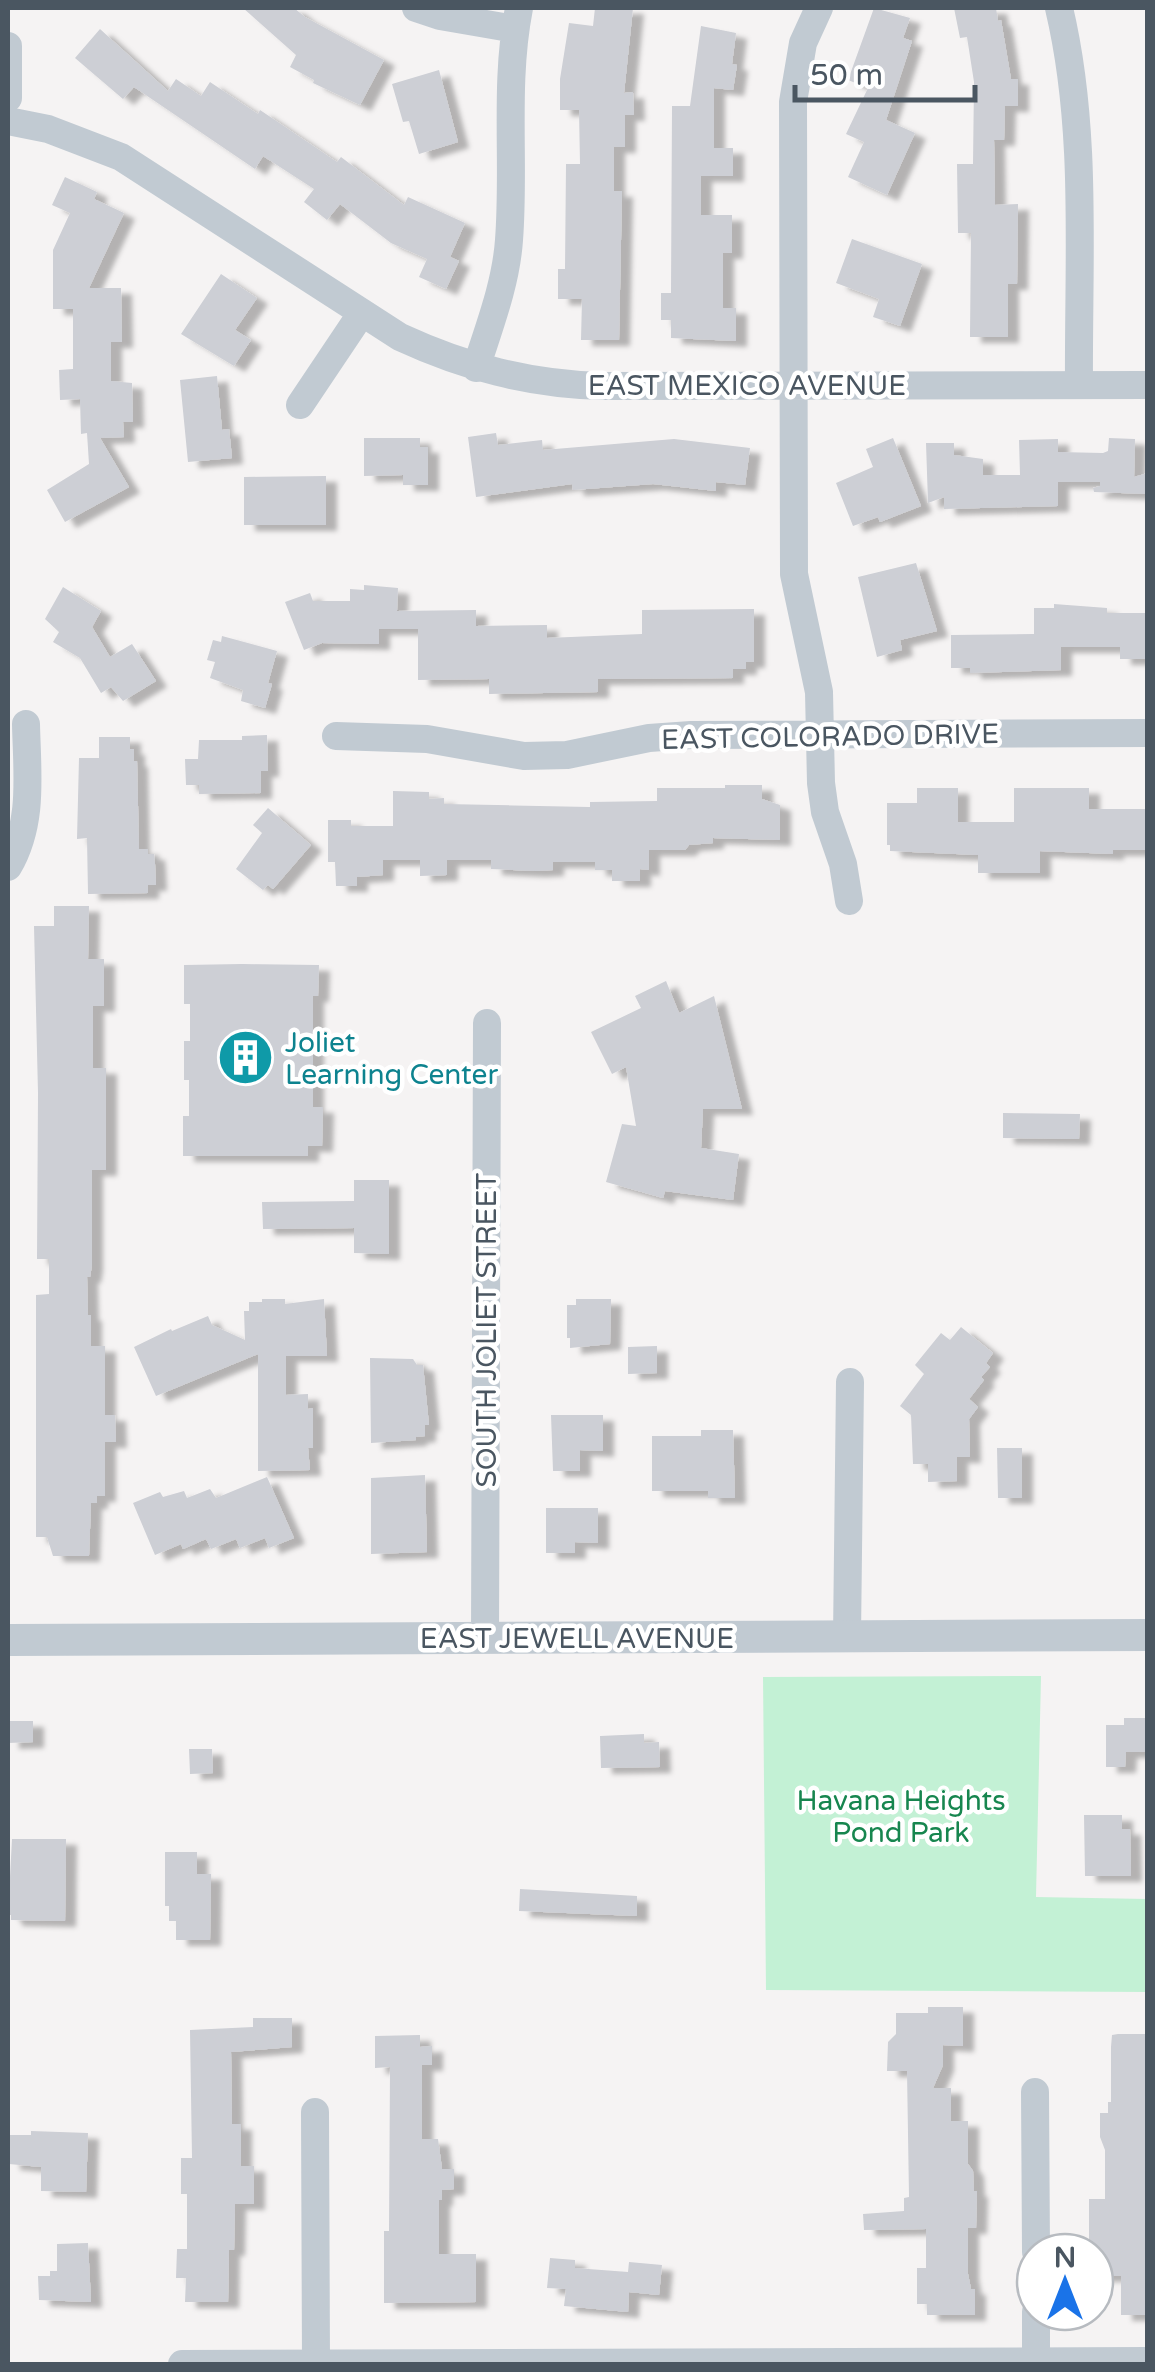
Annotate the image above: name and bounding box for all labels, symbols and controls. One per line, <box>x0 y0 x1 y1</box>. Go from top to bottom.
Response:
scale bar <box>795 40 975 102</box>
text: 50 m <box>810 57 883 94</box>
street label: EAST MEXICO AVENUE <box>588 369 906 403</box>
street label: EAST COLORADO DRIVE <box>661 717 999 757</box>
place label: Joliet Learning Center <box>285 1026 498 1092</box>
building icon: Joliet Learning Center <box>216 1028 276 1088</box>
street label: SOUTH JOLIET STREET <box>470 1173 504 1487</box>
street label: EAST JEWELL AVENUE <box>420 1622 734 1656</box>
park label: Havana Heights Pond Park <box>796 1784 1006 1850</box>
north arrow <box>1015 2232 1115 2332</box>
text: N <box>1054 2241 1076 2275</box>

